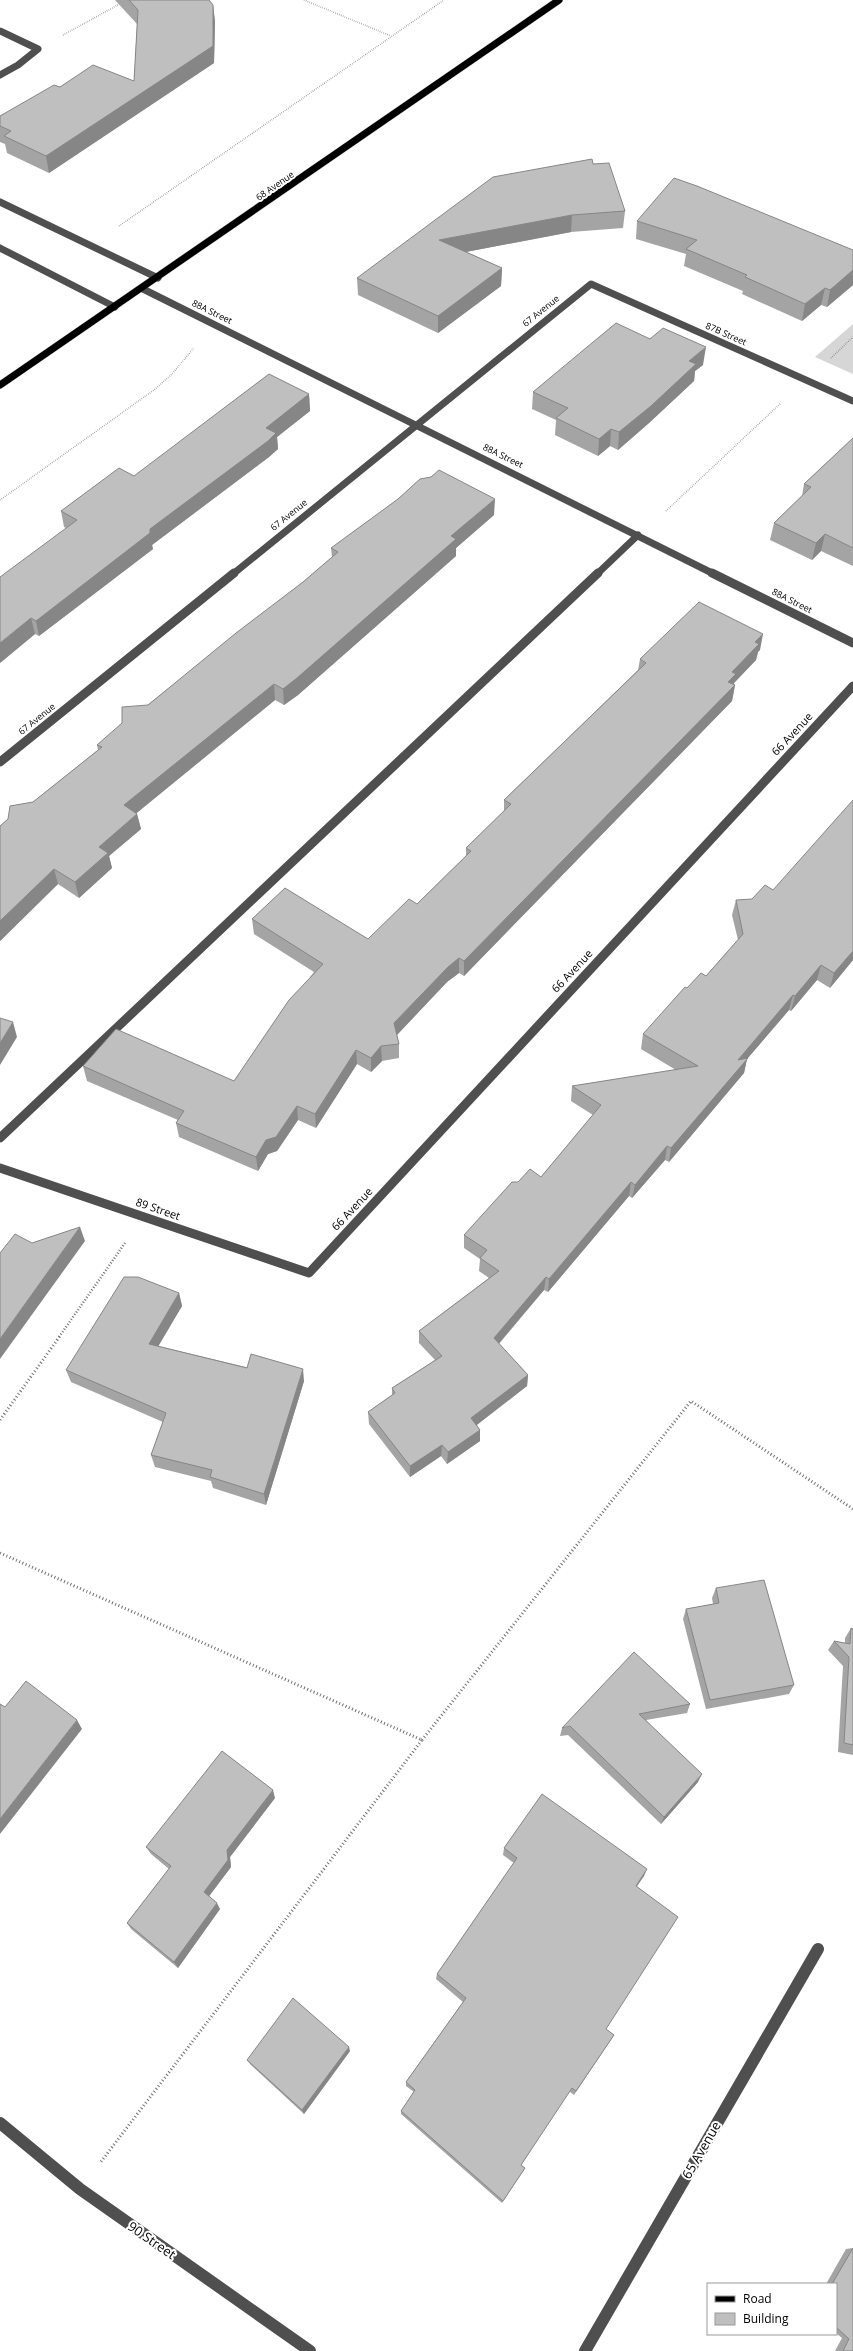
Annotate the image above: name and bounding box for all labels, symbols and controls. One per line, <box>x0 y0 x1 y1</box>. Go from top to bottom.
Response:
street label: 68 Avenue <box>253 168 296 204</box>
street label: 67 Avenue <box>520 292 562 329</box>
street label: 88A Street <box>190 296 235 327</box>
street label: 87B Street <box>704 319 749 348</box>
street label: 88A Street <box>481 440 526 471</box>
street label: 67 Avenue <box>268 496 310 533</box>
street label: 88A Street <box>770 585 815 616</box>
street label: 67 Avenue <box>16 700 58 737</box>
street label: 66 Avenue <box>768 709 815 758</box>
street label: 66 Avenue <box>548 946 595 995</box>
street label: 66 Avenue <box>328 1184 375 1233</box>
street label: 89 Street <box>134 1194 182 1223</box>
street label: 65 Avenue <box>677 2118 725 2182</box>
street label: 90 Street <box>124 2217 180 2263</box>
legend <box>707 2283 837 2335</box>
text: Road <box>743 2290 772 2307</box>
text: Building <box>743 2310 789 2327</box>

